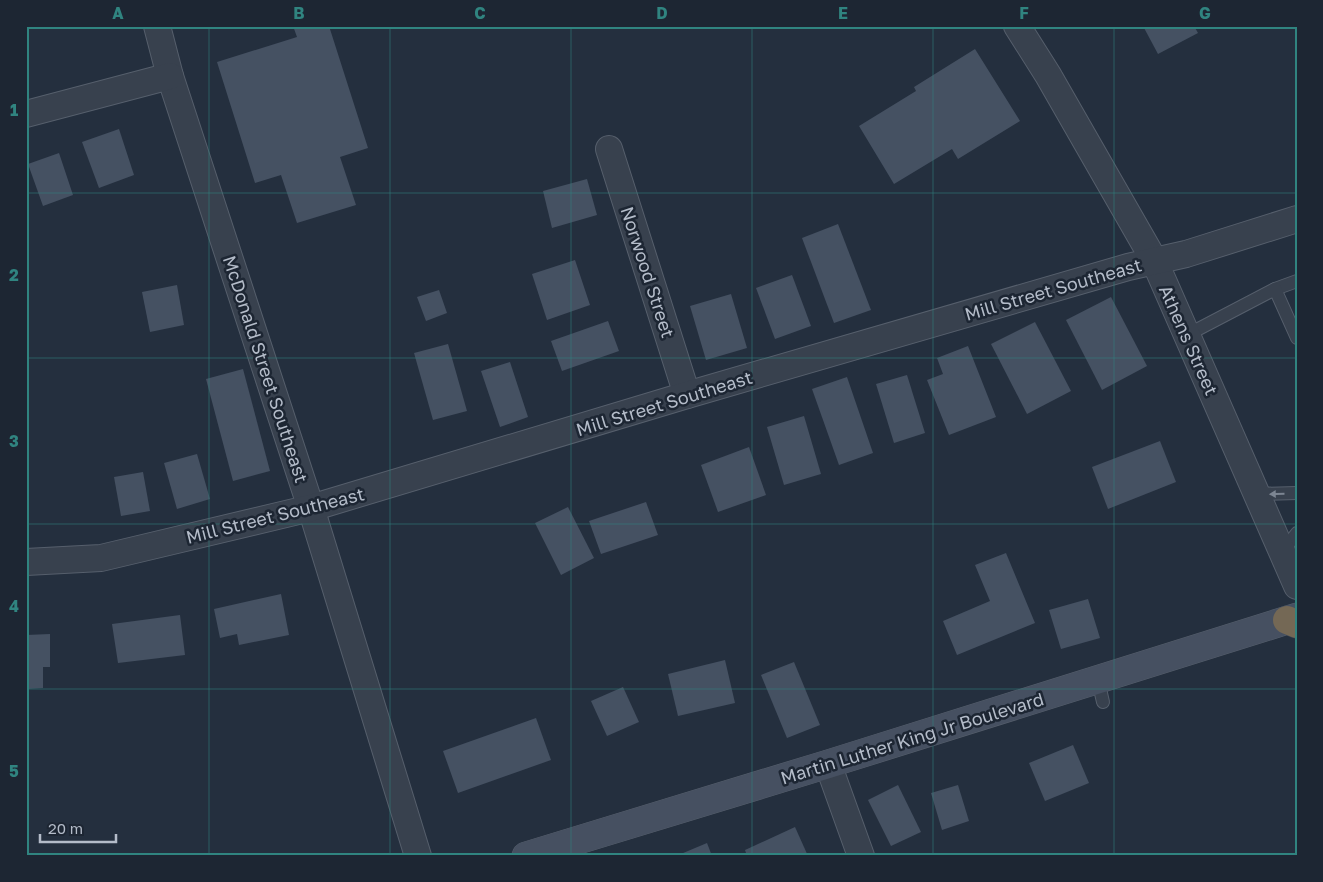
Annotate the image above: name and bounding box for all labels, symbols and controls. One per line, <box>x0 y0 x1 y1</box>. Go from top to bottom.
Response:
text: A <box>112 3 124 23</box>
text: B <box>293 3 305 23</box>
text: C <box>474 3 486 23</box>
text: D <box>656 3 668 23</box>
text: E <box>838 3 848 23</box>
text: F <box>1019 3 1029 23</box>
text: G <box>1199 3 1211 23</box>
text: 1 <box>10 100 18 120</box>
street label: Norwood Street <box>616 204 680 340</box>
street label: McDonald Street Southeast <box>219 253 313 485</box>
street label: Mill Street Southeast <box>962 253 1144 325</box>
text: 2 <box>9 265 19 285</box>
street label: Athens Street <box>1155 281 1223 399</box>
street label: Mill Street Southeast <box>573 366 755 440</box>
text: 3 <box>9 431 19 451</box>
street label: Mill Street Southeast <box>184 482 366 548</box>
one-way arrow <box>1269 490 1285 498</box>
text: 4 <box>9 596 19 616</box>
street label: Martin Luther King Jr Boulevard <box>778 687 1046 789</box>
text: 5 <box>9 761 19 781</box>
scale bar <box>40 812 116 844</box>
text: 20 m <box>48 819 83 837</box>

